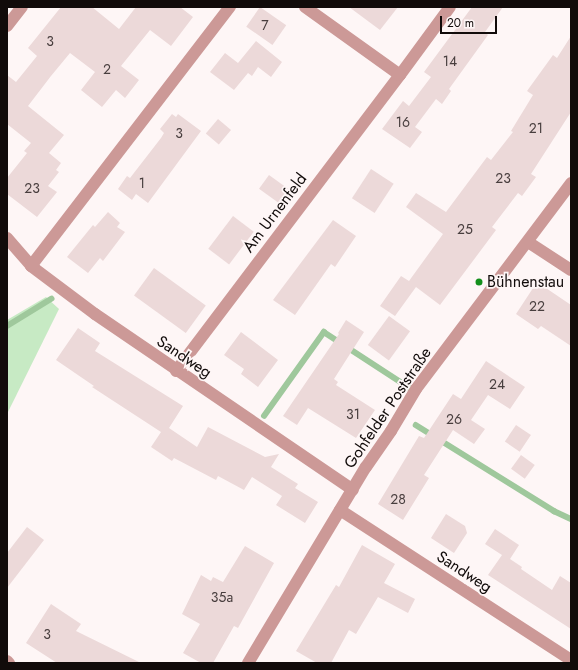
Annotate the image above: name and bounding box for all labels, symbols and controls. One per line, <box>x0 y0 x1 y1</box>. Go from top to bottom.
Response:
scale bar <box>442 8 499 34</box>
text: 20 m <box>447 14 474 32</box>
house number: 7 <box>261 17 269 33</box>
house number: 3 <box>46 33 54 49</box>
house number: 14 <box>443 53 457 69</box>
house number: 2 <box>103 61 111 77</box>
house number: 16 <box>396 114 410 130</box>
house number: 21 <box>529 120 543 136</box>
house number: 3 <box>175 125 183 141</box>
street label: Am Urnenfeld <box>239 170 311 256</box>
house number: 23 <box>495 170 511 186</box>
house number: 1 <box>139 175 145 191</box>
house number: 23 <box>24 180 40 196</box>
house number: 25 <box>457 221 473 237</box>
place label: Bühnenstau <box>487 272 564 292</box>
marker: Bühnenstau <box>474 277 484 287</box>
house number: 22 <box>529 298 545 314</box>
street label: Sandweg <box>153 332 215 382</box>
street label: Gohfelder Poststraße <box>340 344 436 472</box>
house number: 24 <box>489 376 505 392</box>
house number: 31 <box>346 406 360 422</box>
house number: 26 <box>446 411 462 427</box>
house number: 28 <box>390 491 406 507</box>
street label: Sandweg <box>433 547 495 597</box>
house number: 35a <box>211 589 233 605</box>
house number: 3 <box>43 626 51 642</box>

